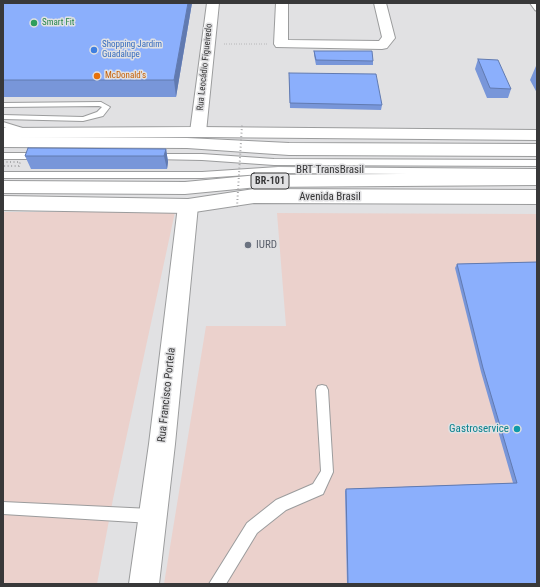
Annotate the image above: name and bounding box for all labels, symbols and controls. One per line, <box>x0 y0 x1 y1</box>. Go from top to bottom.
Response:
marker: Smart Fit <box>29 18 39 28</box>
place label: Smart Fit <box>42 18 75 28</box>
street label: Rua Leocádio Figueiredo <box>195 23 215 111</box>
place label: Shopping Jardim Guadalupe <box>102 40 162 61</box>
marker: Shopping Jardim Guadalupe <box>89 45 99 55</box>
marker: McDonald's <box>92 71 102 81</box>
place label: McDonald's <box>105 71 146 81</box>
street label: BRT TransBrasil <box>296 163 364 177</box>
road number: BR-101 <box>251 173 289 189</box>
street label: Avenida Brasil <box>299 190 361 204</box>
place label: IURD <box>256 238 277 252</box>
marker: IURD <box>243 240 253 250</box>
street label: Rua Francisco Portela <box>155 347 179 443</box>
place label: Gastroservice <box>449 422 509 436</box>
marker: Gastroservice <box>512 424 522 434</box>

